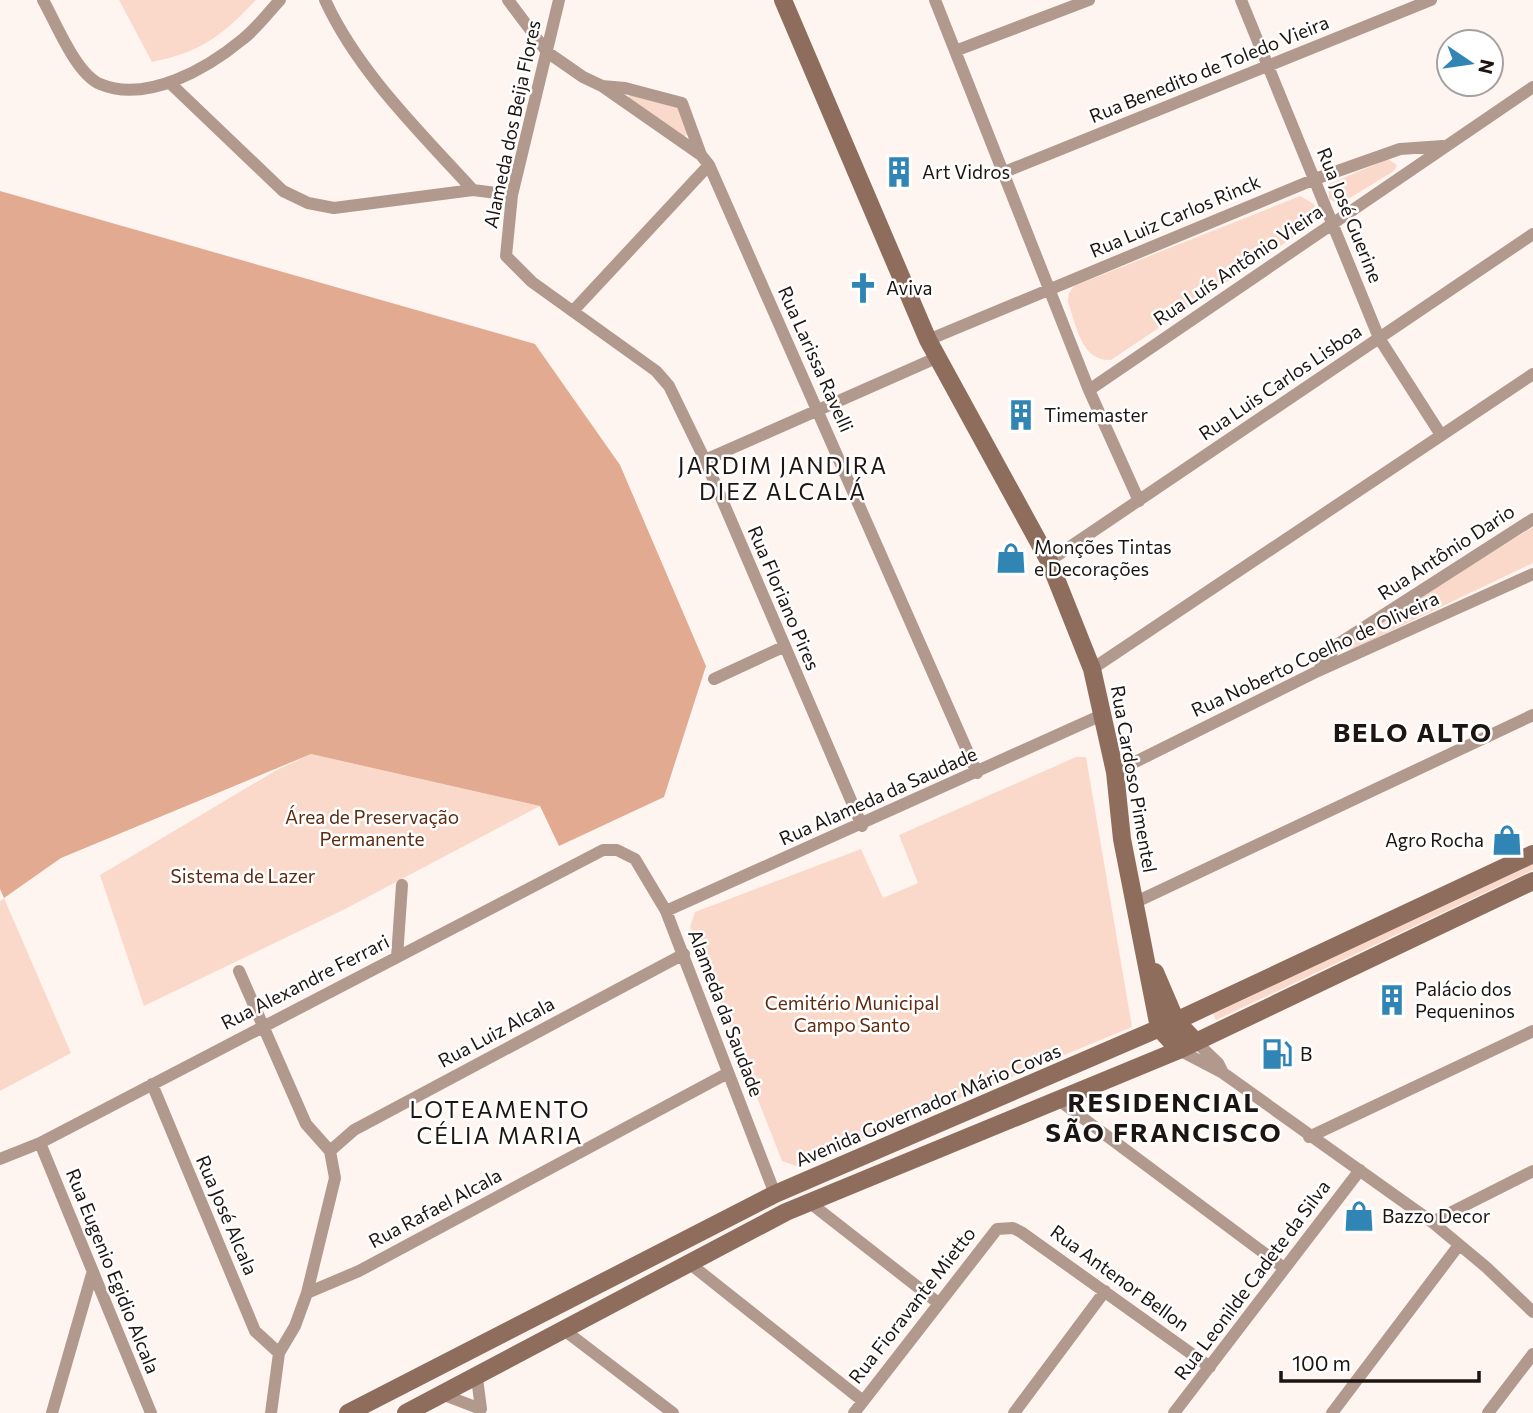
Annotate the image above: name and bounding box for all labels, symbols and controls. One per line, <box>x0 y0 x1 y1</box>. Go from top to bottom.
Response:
street label: Rua Benedito de Toledo Vieira <box>1086 10 1332 127</box>
street label: Alameda dos Beija Flores <box>478 18 545 230</box>
north arrow <box>1435 28 1505 98</box>
text: N <box>1474 57 1500 76</box>
street label: Rua José Guerine <box>1313 144 1388 286</box>
building icon: Art Vidros <box>882 155 916 189</box>
place label: Art Vidros <box>922 160 1010 183</box>
street label: Rua Luiz Carlos Rinck <box>1086 169 1264 262</box>
street label: Rua Luís Antônio Vieira <box>1149 199 1327 330</box>
church icon: Aviva <box>846 271 880 305</box>
place label: Aviva <box>886 276 933 299</box>
street label: Rua Larissa Ravelli <box>774 282 859 435</box>
street label: Rua Luis Carlos Lisboa <box>1194 319 1365 445</box>
building icon: Timemaster <box>1004 398 1038 432</box>
place label: Timemaster <box>1044 403 1148 426</box>
district label: JARDIM JANDIRA DIEZ ALCALÁ <box>678 451 888 505</box>
street label: Rua Antônio Dario <box>1373 499 1518 604</box>
street label: Rua Floriano Pires <box>744 522 825 674</box>
place label: Monções Tintas e Decorações <box>1034 535 1172 580</box>
shop icon: Monções Tintas e Decorações <box>994 541 1028 575</box>
street label: Rua Noberto Coelho de Oliveira <box>1187 586 1442 721</box>
street label: Rua Cardoso Pimentel <box>1107 684 1162 874</box>
district label: BELO ALTO <box>1333 716 1493 747</box>
street label: Rua Alameda da Saudade <box>775 742 980 850</box>
park label: Área de Preservação Permanente <box>285 805 459 850</box>
shop icon: Agro Rocha <box>1490 823 1524 857</box>
place label: Agro Rocha <box>1385 828 1484 851</box>
park label: Sistema de Lazer <box>171 864 316 887</box>
street label: Alameda da Saudade <box>684 926 769 1100</box>
street label: Rua Alexandre Ferrari <box>217 929 393 1034</box>
place label: Palácio dos Pequeninos <box>1415 977 1515 1022</box>
building icon: Palácio dos Pequeninos <box>1375 983 1409 1017</box>
street label: Rua Luiz Alcala <box>434 991 558 1072</box>
park label: Cemitério Municipal Campo Santo <box>765 991 939 1036</box>
fuel station icon: B <box>1260 1037 1294 1071</box>
street label: Avenida Governador Mário Covas <box>792 1038 1064 1171</box>
place label: B <box>1300 1042 1312 1065</box>
district label: RESIDENCIAL SÃO FRANCISCO <box>1045 1086 1283 1147</box>
district label: LOTEAMENTO CÉLIA MARIA <box>410 1095 590 1149</box>
street label: Rua José Alcala <box>192 1151 263 1278</box>
street label: Rua Rafael Alcala <box>364 1163 505 1252</box>
street label: Rua Eugenio Egidio Alcala <box>62 1165 165 1377</box>
street label: Rua Leonilde Cadete da Silva <box>1169 1175 1334 1384</box>
shop icon: Bazzo Decor <box>1342 1199 1376 1233</box>
place label: Bazzo Decor <box>1382 1204 1491 1227</box>
street label: Rua Antenor Bellon <box>1046 1219 1194 1336</box>
street label: Rua Fioravante Mietto <box>843 1222 980 1388</box>
scale bar <box>1281 1340 1479 1384</box>
text: 100 m <box>1292 1350 1351 1375</box>

